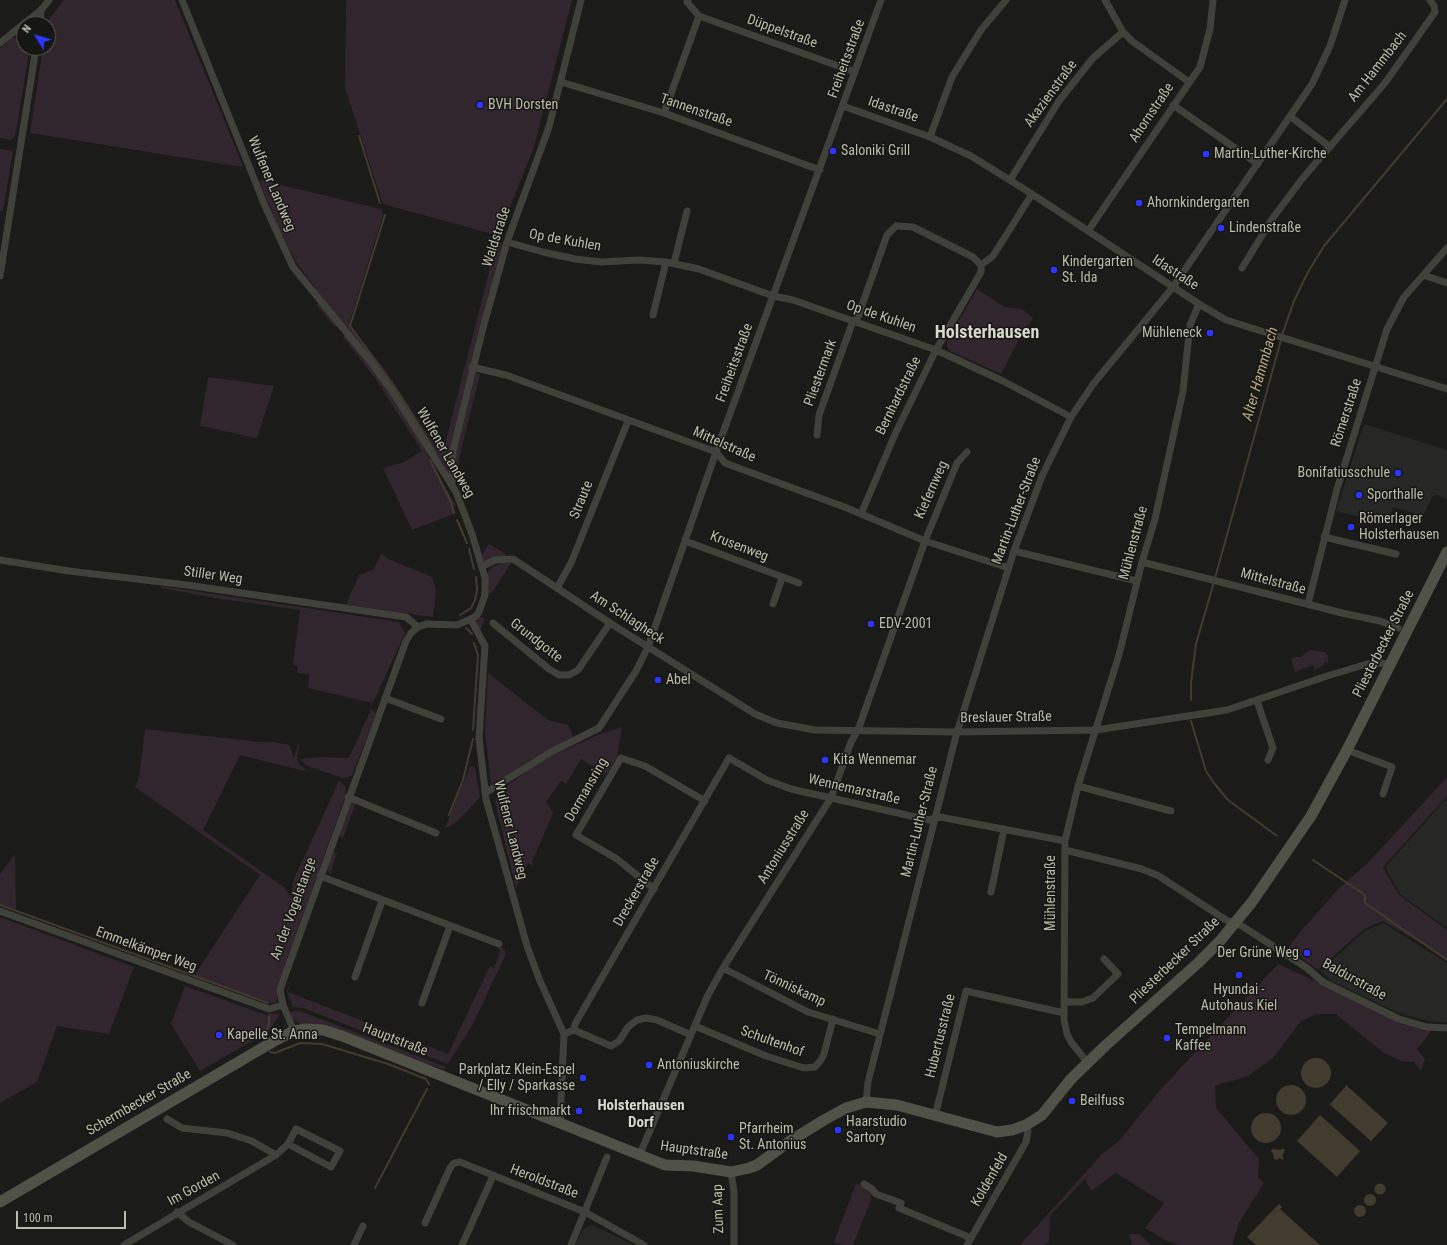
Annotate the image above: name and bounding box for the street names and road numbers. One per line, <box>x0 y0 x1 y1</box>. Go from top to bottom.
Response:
street label: Düppelstraße <box>745 12 819 52</box>
street label: Freiheitsstraße <box>825 17 869 101</box>
street label: Am Hammbach <box>1345 28 1411 106</box>
street label: Akazienstraße <box>1021 57 1081 131</box>
street label: Ahornstraße <box>1126 80 1178 146</box>
street label: Tannenstraße <box>658 91 734 131</box>
street label: Idastraße <box>866 94 920 126</box>
street label: Wulfener Landweg <box>243 134 299 234</box>
street label: Waldstraße <box>479 205 515 269</box>
street label: Op de Kuhlen <box>528 226 602 256</box>
street label: Idastraße <box>1149 252 1201 294</box>
street label: Op de Kuhlen <box>844 297 918 337</box>
street label: Freiheitsstraße <box>713 321 757 405</box>
street label: Pliestermark <box>801 337 841 409</box>
street label: Bernhardstraße <box>873 354 925 438</box>
street label: Römerstraße <box>1328 377 1366 449</box>
street label: Wulfener Landweg <box>412 405 478 501</box>
street label: Mittelstraße <box>690 424 758 466</box>
street label: Martin-Luther-Straße <box>989 455 1045 567</box>
street label: Kiefernweg <box>912 458 952 522</box>
street label: Straute <box>567 479 597 521</box>
street label: Mühlenstraße <box>1116 504 1152 582</box>
street label: Krusenweg <box>708 528 770 566</box>
street label: Stiller Weg <box>183 564 243 588</box>
street label: Mittelstraße <box>1238 565 1308 599</box>
street label: Am Schlagheck <box>587 588 667 648</box>
street label: Pliesterbecker Straße <box>1350 588 1418 700</box>
street label: Grundgotte <box>506 615 566 667</box>
street label: Breslauer Straße <box>960 709 1052 727</box>
street label: Dormansring <box>562 755 612 825</box>
street label: Martin-Luther-Straße <box>898 765 942 879</box>
street label: Wennemarstraße <box>806 771 902 809</box>
street label: Wulfener Landweg <box>490 779 530 881</box>
street label: Antoniusstraße <box>755 807 813 887</box>
street label: Dreckerstraße <box>610 854 664 930</box>
street label: An der Vogelstange <box>268 855 320 963</box>
street label: Mühlenstraße <box>1043 855 1059 931</box>
street label: Pliesterbecker Straße <box>1127 914 1223 1008</box>
street label: Emmelkämper Weg <box>93 924 199 976</box>
street label: Baldurstraße <box>1319 956 1389 1004</box>
street label: Tönniskamp <box>760 967 828 1011</box>
street label: Hubertusstraße <box>922 992 960 1080</box>
street label: Hauptstraße <box>360 1020 430 1060</box>
street label: Schultenhof <box>738 1023 806 1061</box>
street label: Schermbecker Straße <box>84 1066 194 1140</box>
street label: Hauptstraße <box>659 1138 729 1164</box>
street label: Koldenfeld <box>968 1150 1012 1210</box>
street label: Heroldstraße <box>508 1161 580 1203</box>
street label: Im Gorden <box>165 1168 223 1210</box>
street label: Zum Aap <box>710 1184 728 1234</box>

